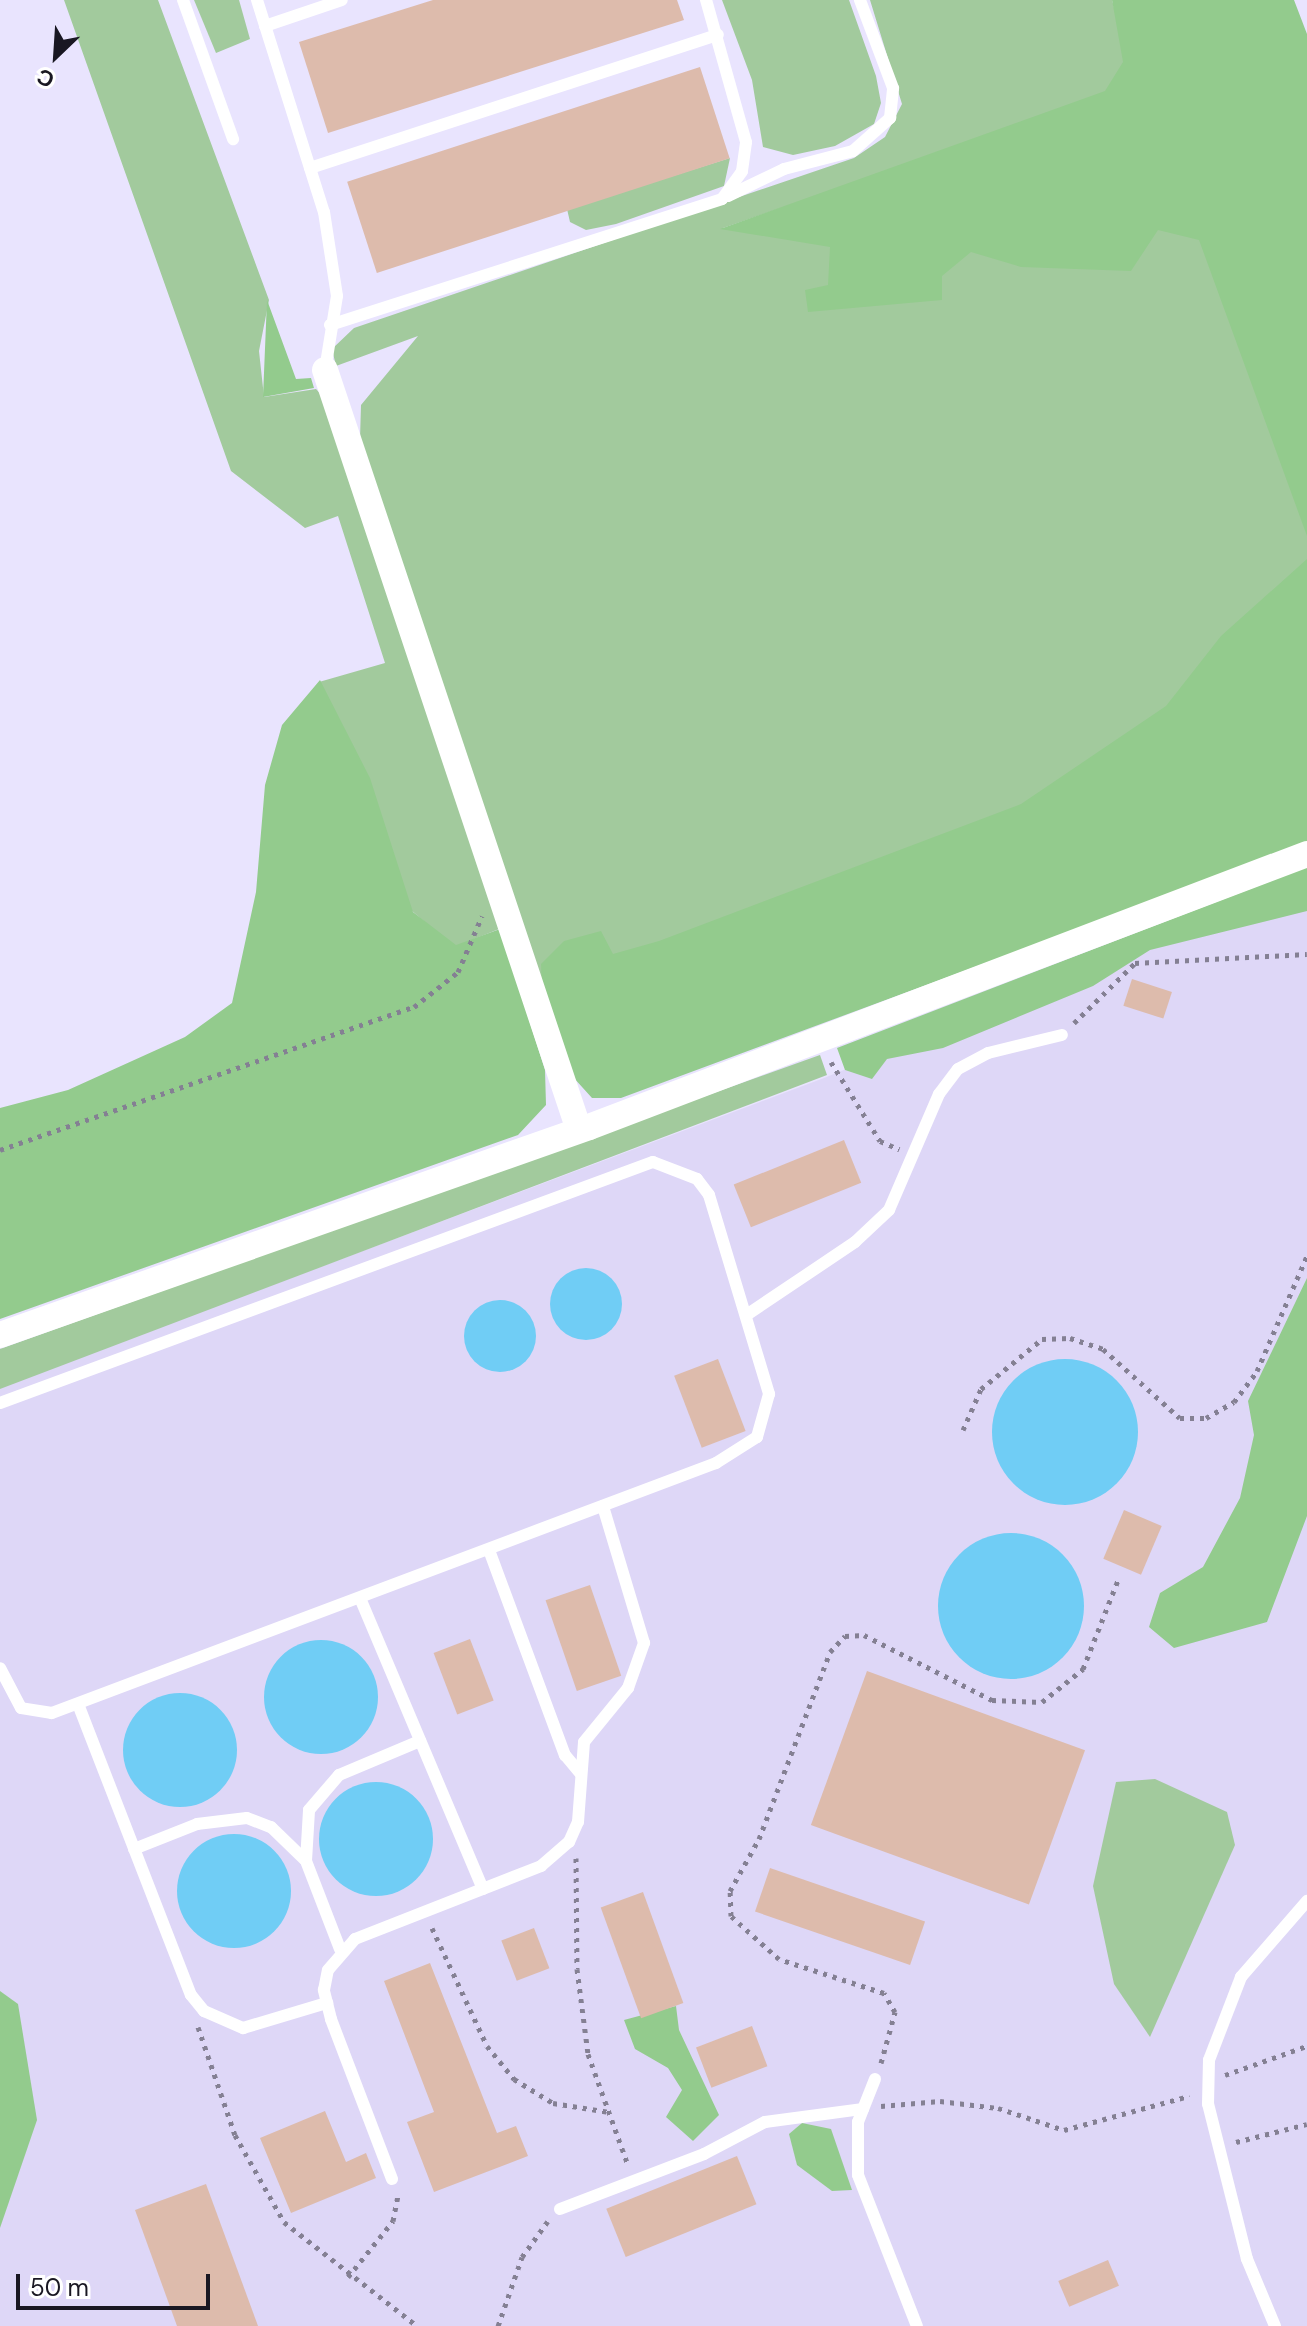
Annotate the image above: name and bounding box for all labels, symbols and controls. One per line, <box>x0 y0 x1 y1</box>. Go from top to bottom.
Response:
north arrow <box>16 16 96 96</box>
text: С <box>32 62 59 95</box>
scale bar <box>20 2258 214 2308</box>
text: 50 m <box>30 2272 89 2303</box>

